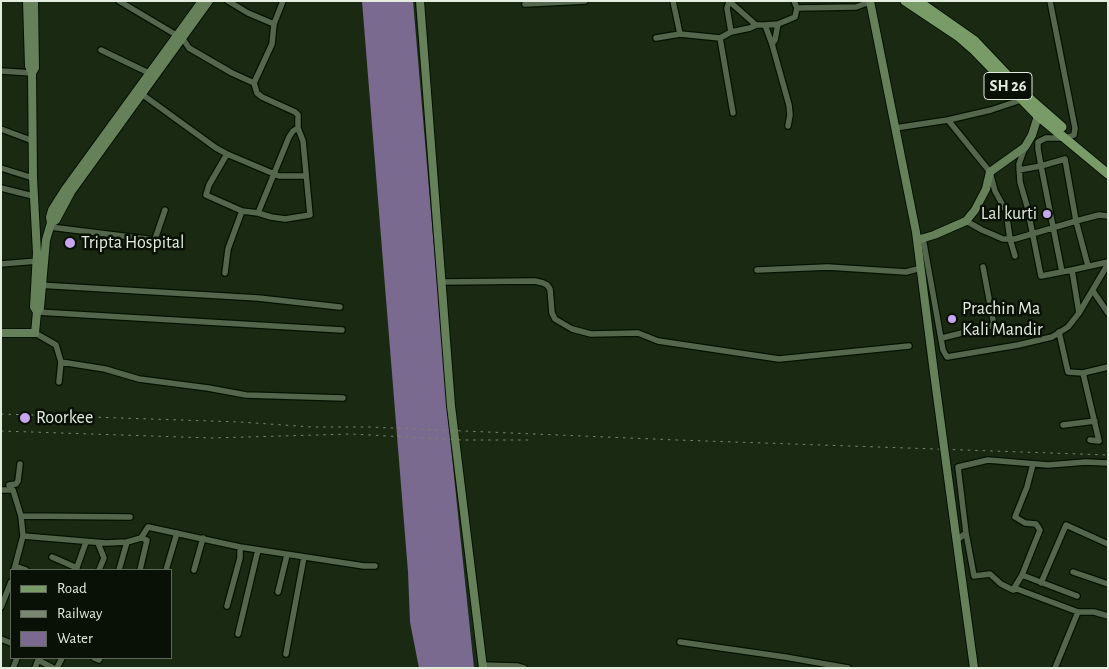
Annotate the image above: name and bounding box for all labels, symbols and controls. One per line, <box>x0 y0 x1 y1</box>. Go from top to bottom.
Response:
road number: SH 26 <box>984 72 1032 100</box>
place label: Lal kurti <box>981 203 1037 225</box>
marker: Lal kurti <box>1041 208 1053 220</box>
place label: Tripta Hospital <box>81 232 184 254</box>
marker: Tripta Hospital <box>63 236 77 250</box>
place label: Prachin Ma Kali Mandir <box>962 298 1043 340</box>
marker: Prachin Ma Kali Mandir <box>946 313 958 325</box>
place label: Roorkee <box>36 407 93 429</box>
marker: Roorkee <box>18 411 32 425</box>
legend <box>10 569 172 659</box>
text: Road <box>57 581 87 596</box>
text: Railway <box>57 606 102 621</box>
text: Water <box>57 631 93 646</box>

